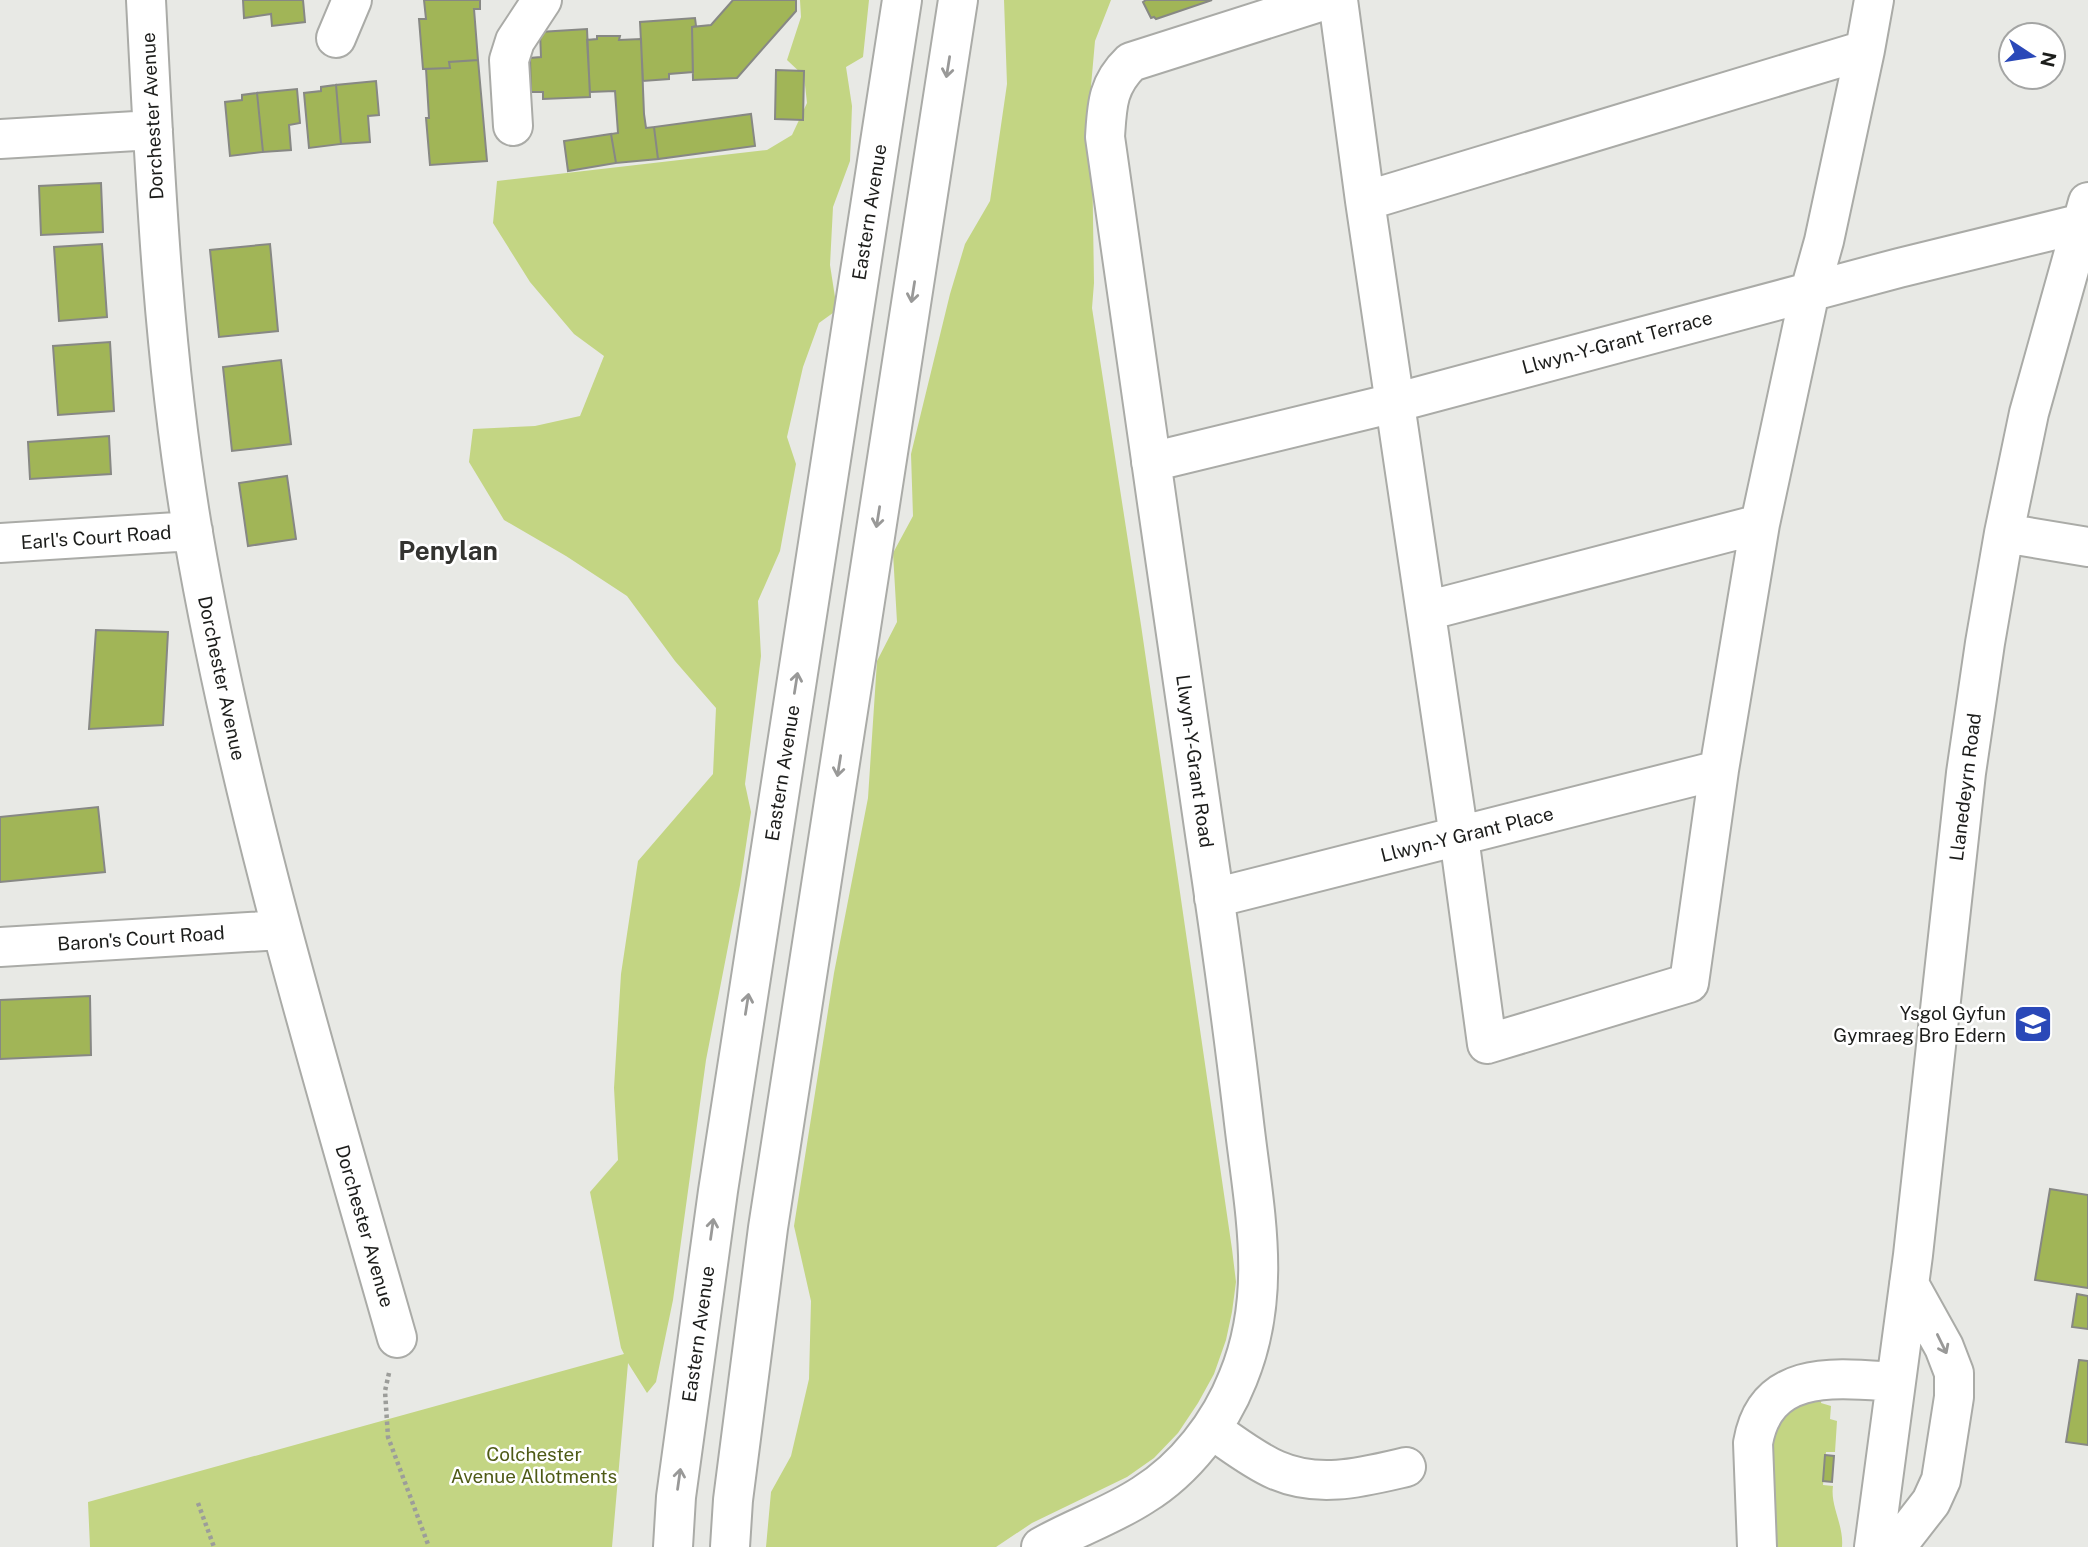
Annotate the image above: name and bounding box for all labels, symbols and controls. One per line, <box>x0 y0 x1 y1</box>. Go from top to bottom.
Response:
north arrow <box>1997 21 2067 91</box>
street label: Dorchester Avenue <box>137 32 167 200</box>
text: N <box>2036 50 2061 69</box>
one-way arrow <box>941 56 954 78</box>
street label: Eastern Avenue <box>847 142 891 282</box>
one-way arrow <box>906 280 919 303</box>
street label: Llwyn-Y-Grant Terrace <box>1519 306 1715 378</box>
one-way arrow <box>871 505 884 528</box>
street label: Earl's Court Road <box>20 521 172 553</box>
district label: Penylan <box>398 535 498 566</box>
street label: Dorchester Avenue <box>194 594 250 762</box>
one-way arrow <box>790 672 803 695</box>
street label: Llwyn-Y-Grant Road <box>1172 673 1218 849</box>
street label: Eastern Avenue <box>760 703 804 843</box>
street label: Llanedeyrn Road <box>1945 712 1985 862</box>
one-way arrow <box>832 754 845 777</box>
street label: Llwyn-Y Grant Place <box>1378 802 1556 866</box>
street label: Baron's Court Road <box>57 921 225 955</box>
one-way arrow <box>740 993 753 1016</box>
place label: Ysgol Gyfun Gymraeg Bro Edern <box>1833 1002 2006 1046</box>
school or university icon: Ysgol Gyfun Gymraeg Bro Edern <box>2012 1003 2054 1045</box>
street label: Dorchester Avenue <box>331 1142 399 1310</box>
one-way arrow <box>706 1218 719 1241</box>
street label: Eastern Avenue <box>678 1264 718 1404</box>
one-way arrow <box>1935 1333 1949 1354</box>
park label: Colchester Avenue Allotments <box>451 1443 617 1487</box>
one-way arrow <box>672 1468 685 1491</box>

